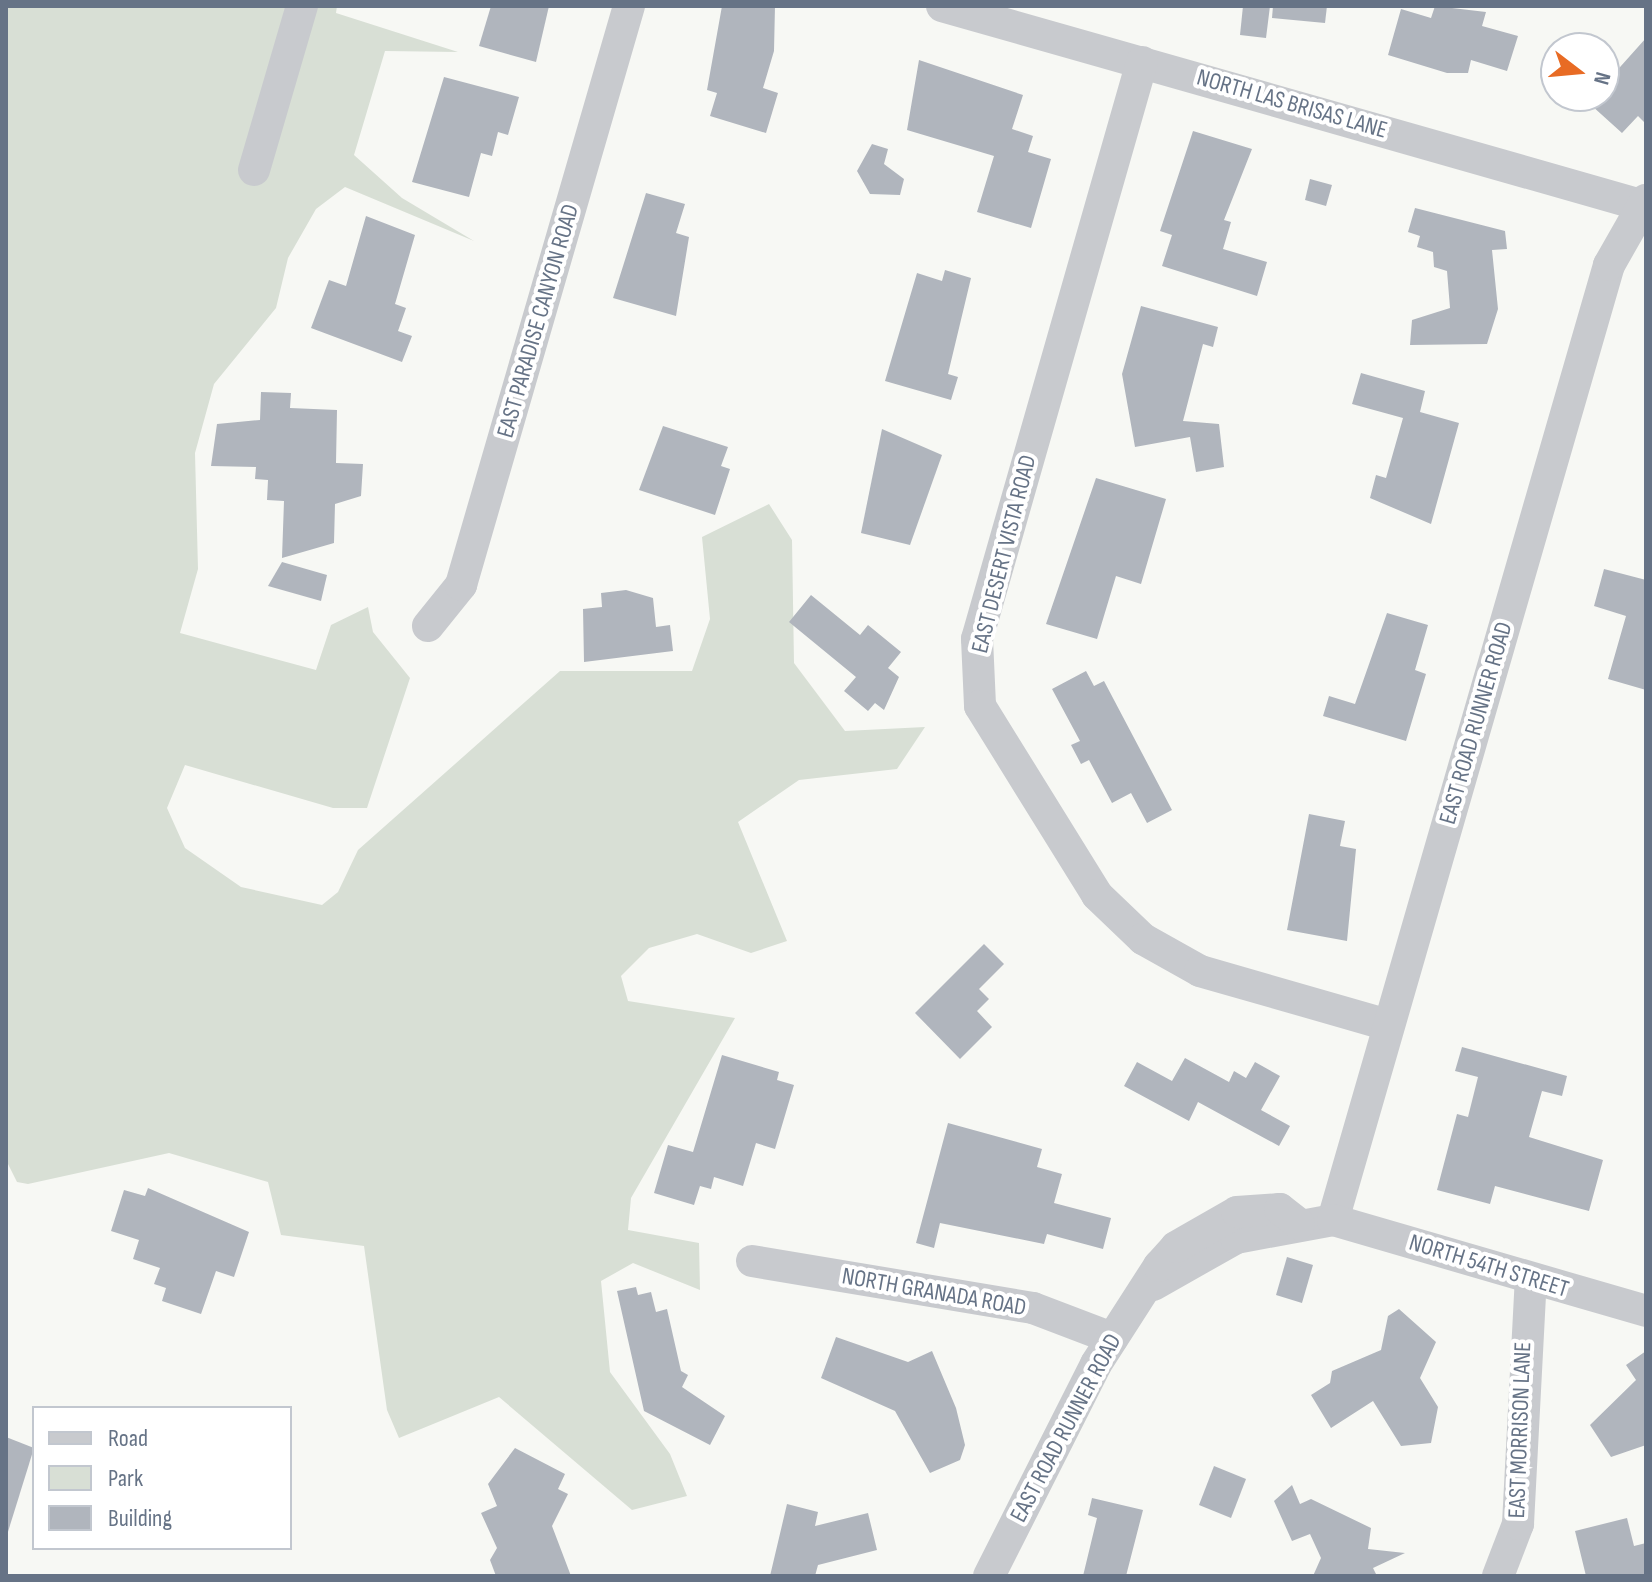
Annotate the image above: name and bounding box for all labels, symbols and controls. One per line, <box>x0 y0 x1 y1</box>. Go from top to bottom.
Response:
north arrow <box>1540 32 1620 112</box>
street label: NORTH LAS BRISAS LANE <box>1193 63 1391 145</box>
text: N <box>1587 69 1616 88</box>
street label: EAST PARADISE CANYON ROAD <box>491 201 585 441</box>
street label: EAST DESERT VISTA ROAD <box>965 452 1043 656</box>
street label: EAST ROAD RUNNER ROAD <box>1433 619 1519 827</box>
street label: NORTH 54TH STREET <box>1406 1228 1572 1304</box>
street label: NORTH GRANADA ROAD <box>840 1262 1028 1322</box>
street label: EAST ROAD RUNNER ROAD <box>1004 1329 1128 1527</box>
street label: EAST MORRISON LANE <box>1503 1341 1537 1519</box>
legend <box>32 1406 292 1550</box>
text: Road <box>108 1424 148 1453</box>
text: Park <box>108 1464 143 1493</box>
text: Building <box>108 1504 172 1533</box>

